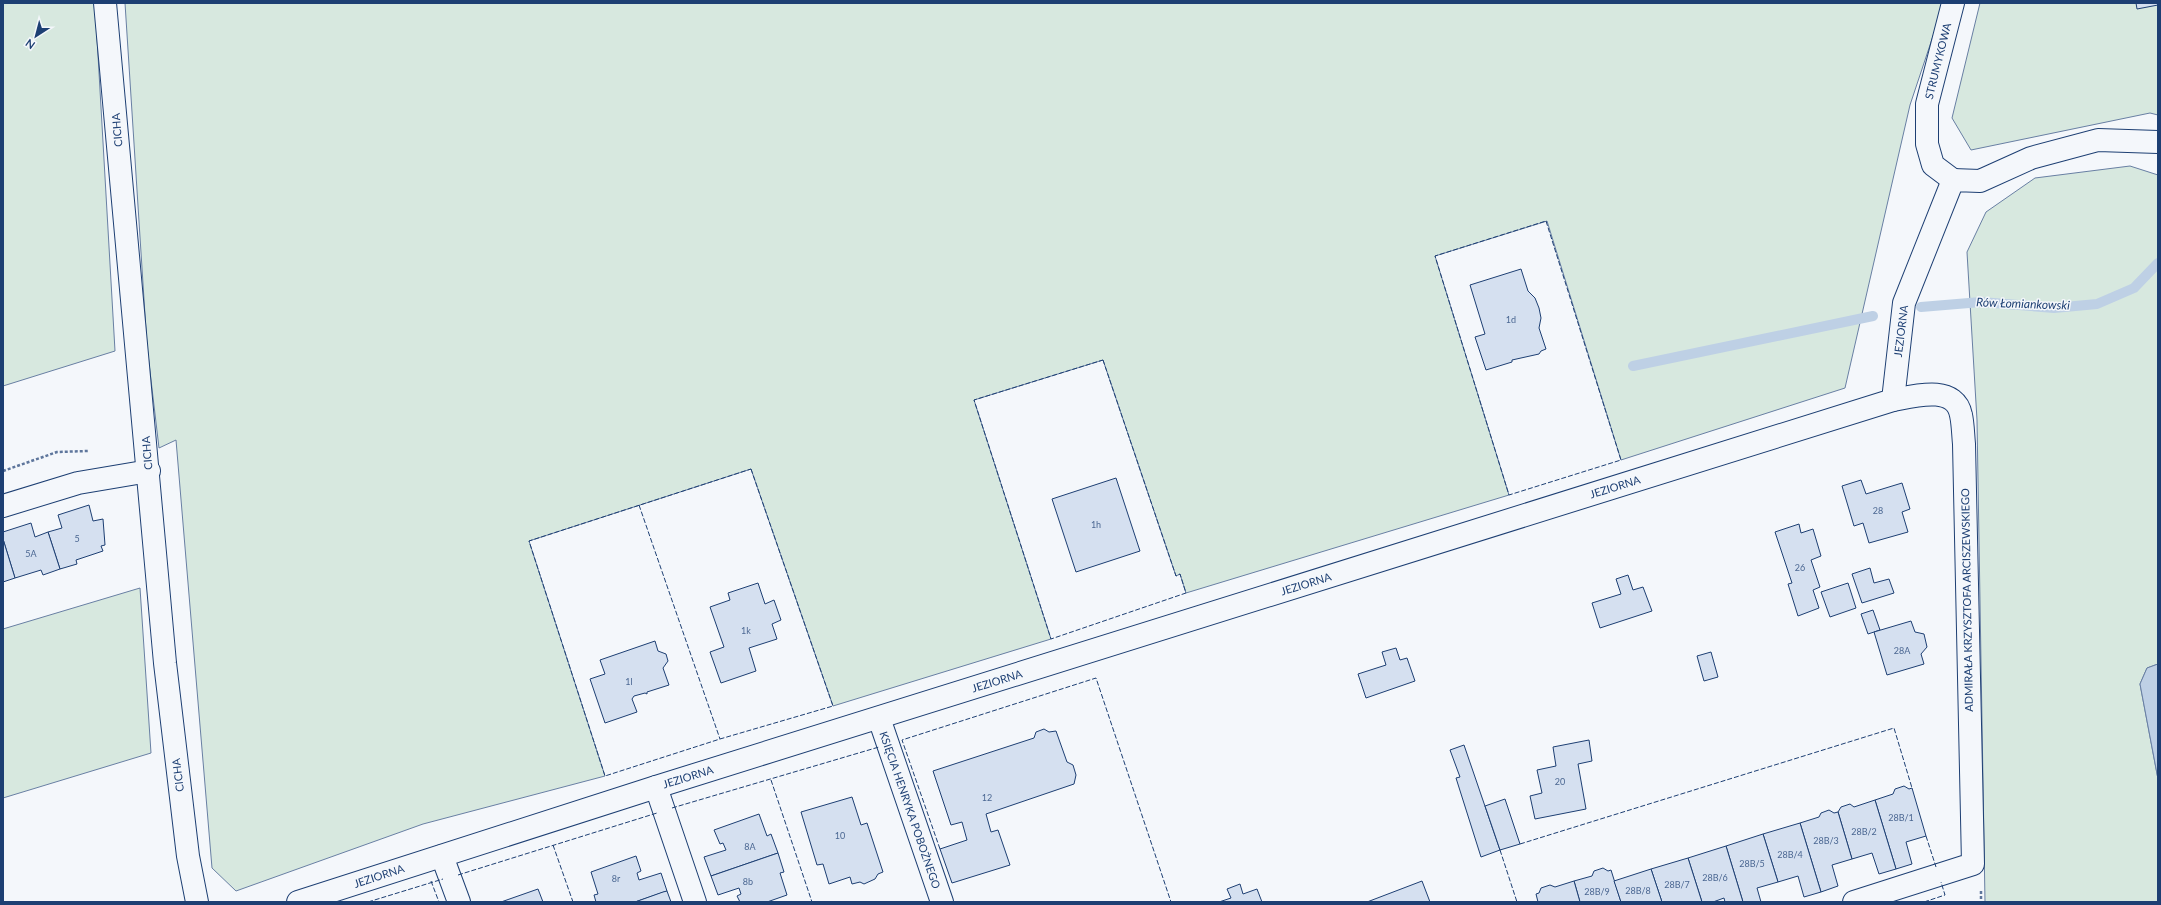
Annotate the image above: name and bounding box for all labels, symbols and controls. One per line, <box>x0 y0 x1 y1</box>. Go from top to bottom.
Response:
north arrow <box>16 16 56 56</box>
street label: STRUMYKOWA <box>1922 21 1953 100</box>
text: N <box>23 37 37 52</box>
street label: CICHA <box>109 112 124 147</box>
water label: Rów Łomiankowski <box>1976 294 2070 313</box>
street label: JEZIORNA <box>1891 304 1910 358</box>
house number: 1d <box>1506 314 1516 325</box>
street label: CICHA <box>139 435 154 470</box>
street label: JEZIORNA <box>1588 473 1642 500</box>
street label: ADMIRAŁA KRZYSZTOFA ARCISZEWSKIEGO <box>1958 488 1975 712</box>
house number: 28 <box>1873 505 1883 516</box>
house number: 1h <box>1091 519 1101 530</box>
house number: 5 <box>74 533 80 544</box>
house number: 5A <box>25 548 38 559</box>
house number: 26 <box>1795 562 1805 573</box>
street label: JEZIORNA <box>1279 570 1333 597</box>
house number: 1k <box>741 625 751 636</box>
house number: 28A <box>1894 645 1911 656</box>
street label: JEZIORNA <box>970 667 1024 694</box>
house number: 1l <box>625 676 633 687</box>
street label: KSIĘCIA HENRYKA POBOŻNEGO <box>877 729 944 891</box>
street label: CICHA <box>169 757 186 793</box>
street label: JEZIORNA <box>661 763 715 790</box>
house number: 20 <box>1555 776 1565 787</box>
house number: 12 <box>982 792 992 803</box>
house number: 28B/1 <box>1888 812 1914 823</box>
house number: 28B/2 <box>1851 826 1877 837</box>
house number: 10 <box>835 830 845 841</box>
house number: 28B/3 <box>1813 835 1839 846</box>
house number: 8A <box>744 841 757 852</box>
house number: 28B/4 <box>1777 849 1803 860</box>
house number: 28B/5 <box>1739 858 1765 869</box>
street label: JEZIORNA <box>352 861 406 890</box>
house number: 28B/6 <box>1702 872 1728 883</box>
house number: 8r <box>612 873 621 884</box>
house number: 8b <box>743 876 753 887</box>
house number: 28B/7 <box>1664 879 1690 890</box>
house number: 28B/8 <box>1625 885 1651 896</box>
house number: 28B/9 <box>1584 886 1610 897</box>

